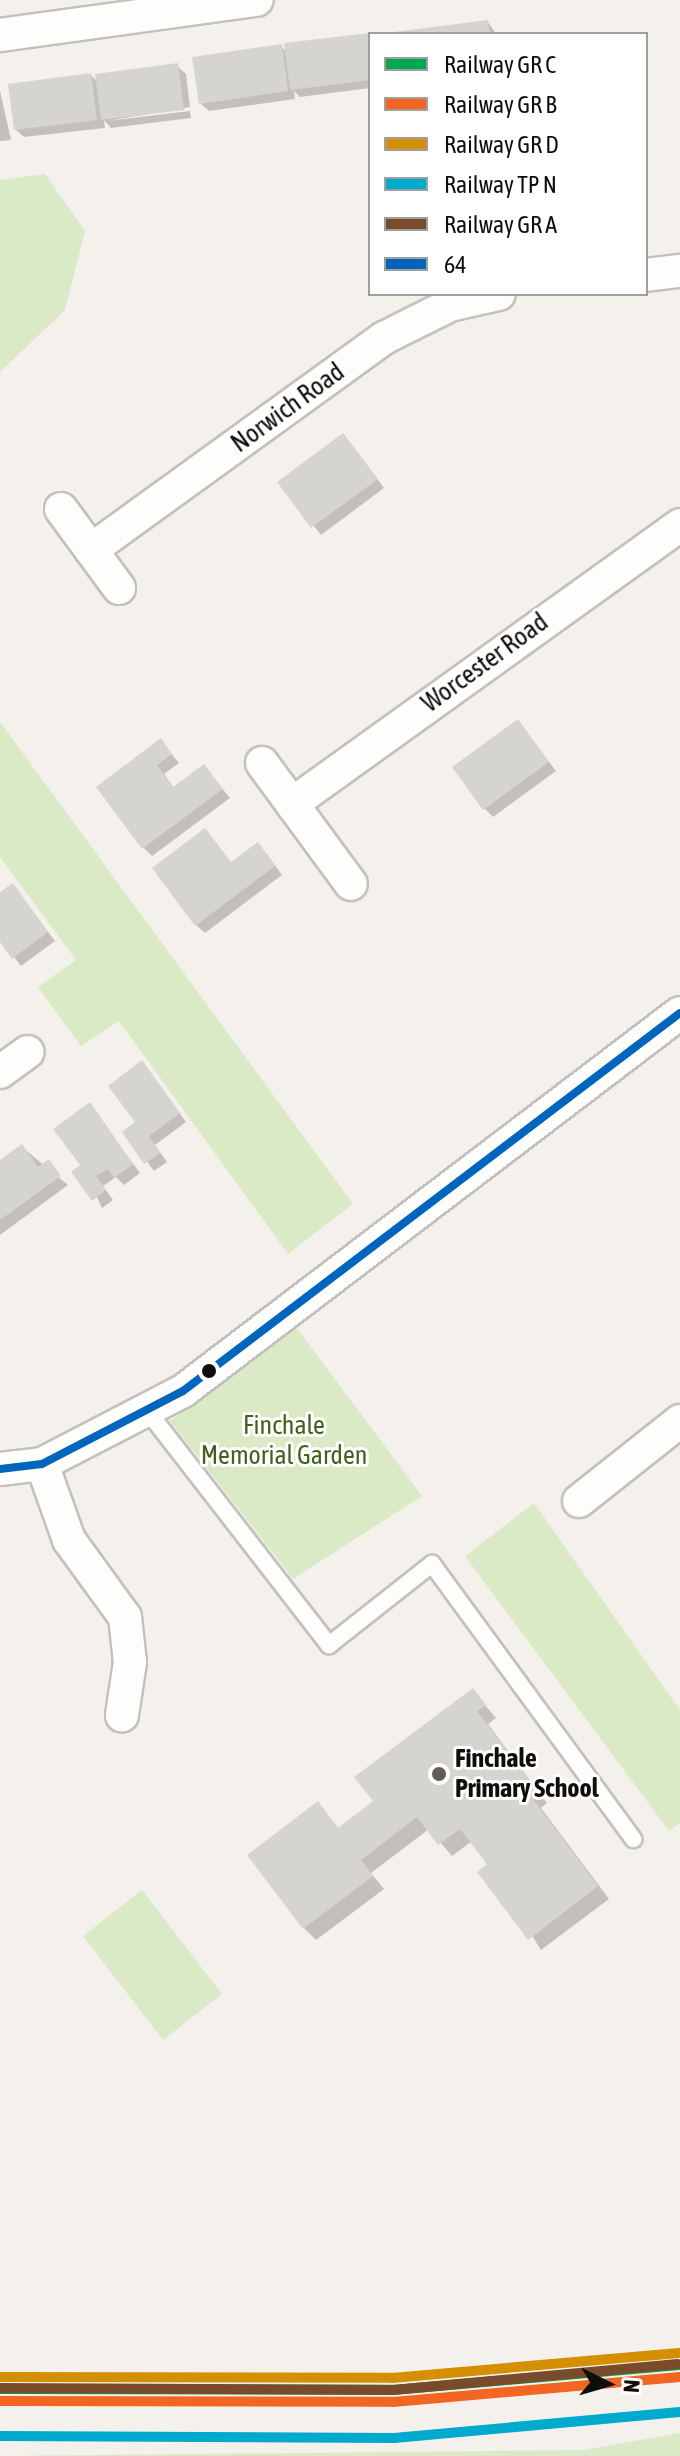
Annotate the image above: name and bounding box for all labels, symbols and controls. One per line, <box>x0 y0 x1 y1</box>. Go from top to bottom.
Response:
legend <box>368 32 648 296</box>
text: Railway GR C <box>444 51 556 78</box>
text: Railway GR B <box>444 91 557 118</box>
text: Railway GR D <box>444 131 559 158</box>
text: Railway TP N <box>444 171 557 198</box>
text: Railway GR A <box>444 211 557 238</box>
text: 64 <box>444 251 467 278</box>
street label: Norwich Road <box>225 357 351 459</box>
street label: Worcester Road <box>416 607 554 719</box>
unlabelled marker <box>201 1363 217 1379</box>
park label: Finchale Memorial Garden <box>201 1410 367 1472</box>
place label: Finchale Primary School <box>455 1743 599 1804</box>
marker: Finchale Primary School <box>430 1765 448 1783</box>
north arrow <box>568 2344 648 2424</box>
text: N <box>618 2378 645 2394</box>

